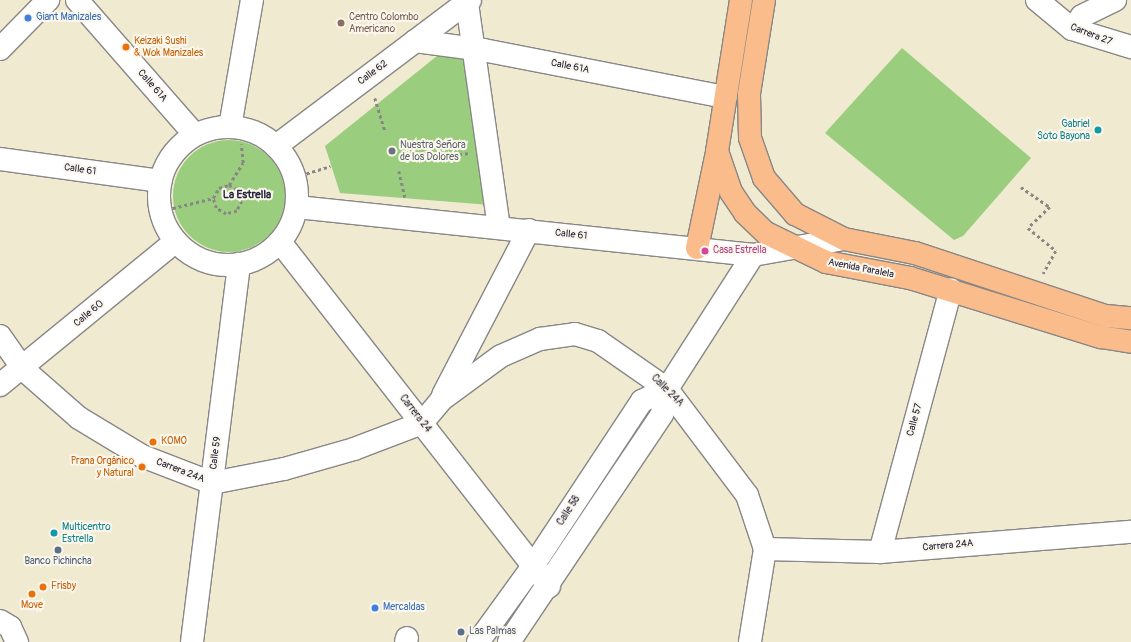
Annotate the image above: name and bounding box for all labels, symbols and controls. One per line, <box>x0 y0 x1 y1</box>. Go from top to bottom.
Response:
place label: Centro Colombo Americano <box>349 11 419 34</box>
place label: Giant Manizales <box>36 12 101 24</box>
marker: Giant Manizales <box>23 13 33 23</box>
marker: Centro Colombo Americano <box>336 18 346 28</box>
street label: Carrera 27 <box>1068 22 1114 48</box>
place label: Keizaki Sushi & Wok Manizales <box>134 35 203 58</box>
marker: Keizaki Sushi & Wok Manizales <box>121 42 131 52</box>
street label: Calle 61A <box>550 57 590 77</box>
street label: Calle 62 <box>356 58 390 88</box>
street label: Calle 61A <box>135 67 169 105</box>
place label: Gabriel Soto Bayona <box>1037 118 1090 142</box>
marker: Gabriel Soto Bayona <box>1093 125 1103 135</box>
place label: Nuestra Señora de los Dolores <box>400 139 466 162</box>
marker: Nuestra Señora de los Dolores <box>387 146 397 156</box>
street label: Calle 61 <box>63 162 97 178</box>
district label: La Estrella <box>223 188 271 202</box>
street label: Calle 61 <box>554 227 588 243</box>
place label: Casa Estrella <box>713 245 767 257</box>
marker: Casa Estrella <box>700 246 710 256</box>
street label: Avenida Paralela <box>827 257 895 281</box>
street label: Calle 60 <box>72 298 106 330</box>
street label: Calle 24A <box>648 372 686 410</box>
street label: Carrera 24 <box>397 393 433 435</box>
street label: Calle 57 <box>905 402 925 438</box>
place label: KOMO <box>161 436 187 448</box>
street label: Calle 59 <box>208 436 224 470</box>
marker: KOMO <box>148 437 158 447</box>
place label: Prana Orgánico y Natural <box>71 455 134 478</box>
street label: Carrera 24A <box>154 456 206 486</box>
marker: Prana Orgánico y Natural <box>137 462 147 472</box>
street label: Calle 58 <box>555 494 583 528</box>
place label: Multicentro Estrella <box>62 521 111 544</box>
marker: Multicentro Estrella <box>49 528 59 538</box>
street label: Carrera 24A <box>922 538 974 554</box>
marker: Banco Pichincha <box>53 545 63 555</box>
place label: Banco Pichincha <box>24 556 92 568</box>
place label: Frisby <box>51 581 76 593</box>
marker: Frisby <box>38 582 48 592</box>
marker: Move <box>27 589 37 599</box>
place label: Move <box>21 600 43 612</box>
place label: Mercaldas <box>383 602 425 614</box>
marker: Mercaldas <box>370 603 380 613</box>
place label: Las Palmas <box>469 626 516 638</box>
marker: Las Palmas <box>456 627 466 637</box>

